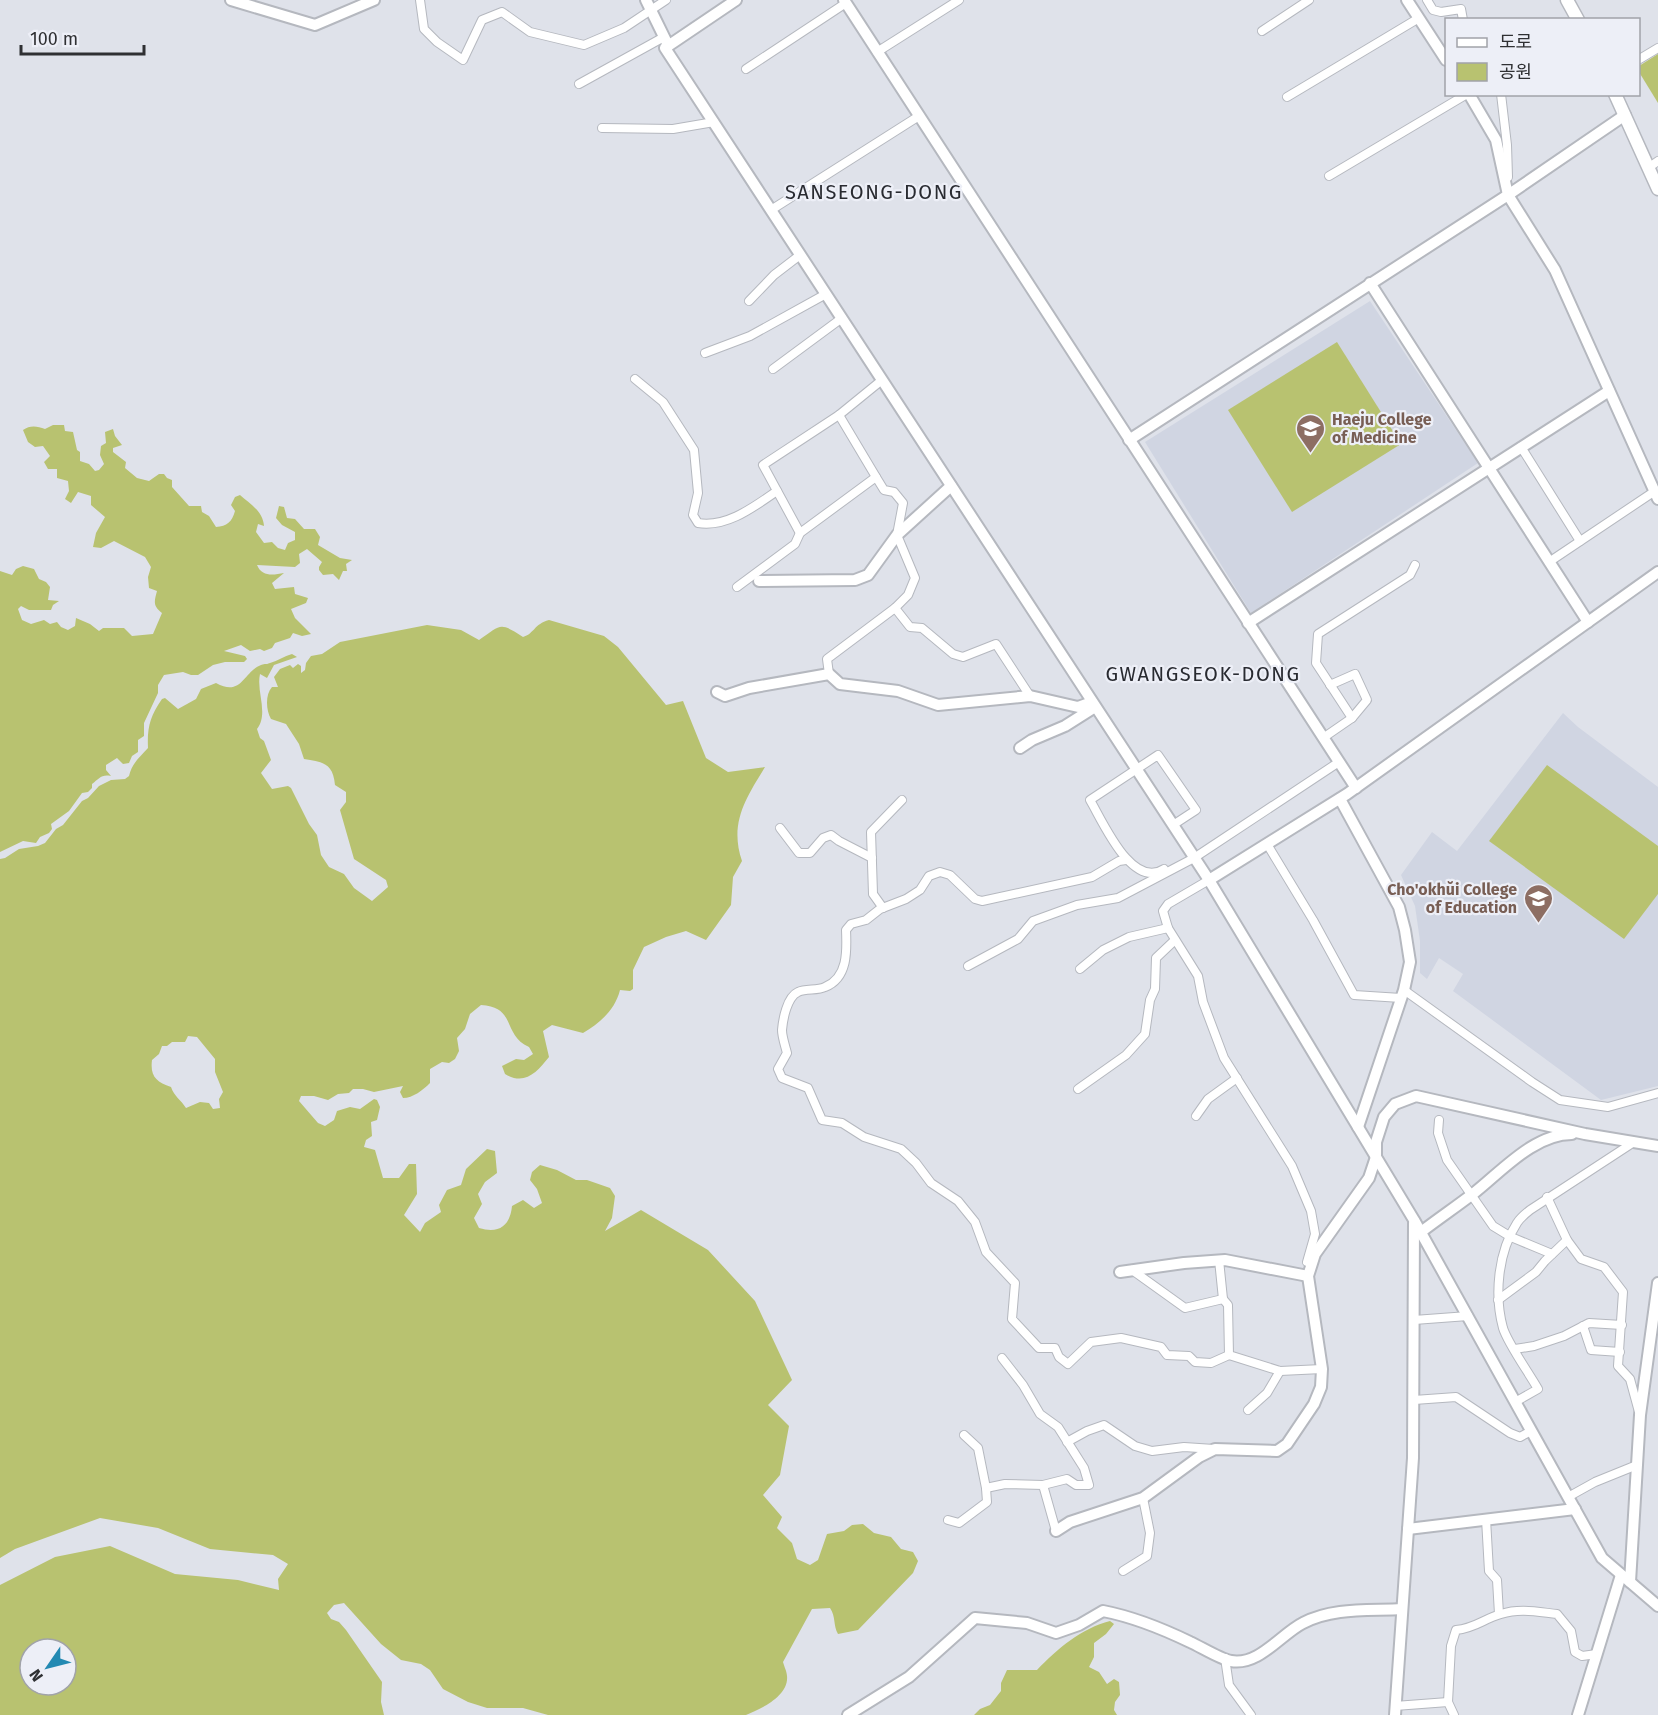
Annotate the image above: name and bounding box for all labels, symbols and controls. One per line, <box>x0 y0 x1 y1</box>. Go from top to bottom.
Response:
scale bar <box>21 18 144 56</box>
legend <box>1445 18 1640 96</box>
text: 100 m <box>30 28 78 50</box>
text: 도로 <box>1499 31 1532 53</box>
text: 공원 <box>1499 61 1532 83</box>
district label: SANSEONG-DONG <box>785 180 963 204</box>
place label: Haeju College of Medicine <box>1332 410 1432 447</box>
school or university icon: Haeju College of Medicine <box>1295 412 1327 454</box>
district label: GWANGSEOK-DONG <box>1105 662 1301 686</box>
place label: Cho'okhŭi College of Education <box>1387 880 1517 917</box>
school or university icon: Cho'okhŭi College of Education <box>1522 882 1554 924</box>
north arrow <box>18 1637 78 1697</box>
text: N <box>25 1666 47 1685</box>

